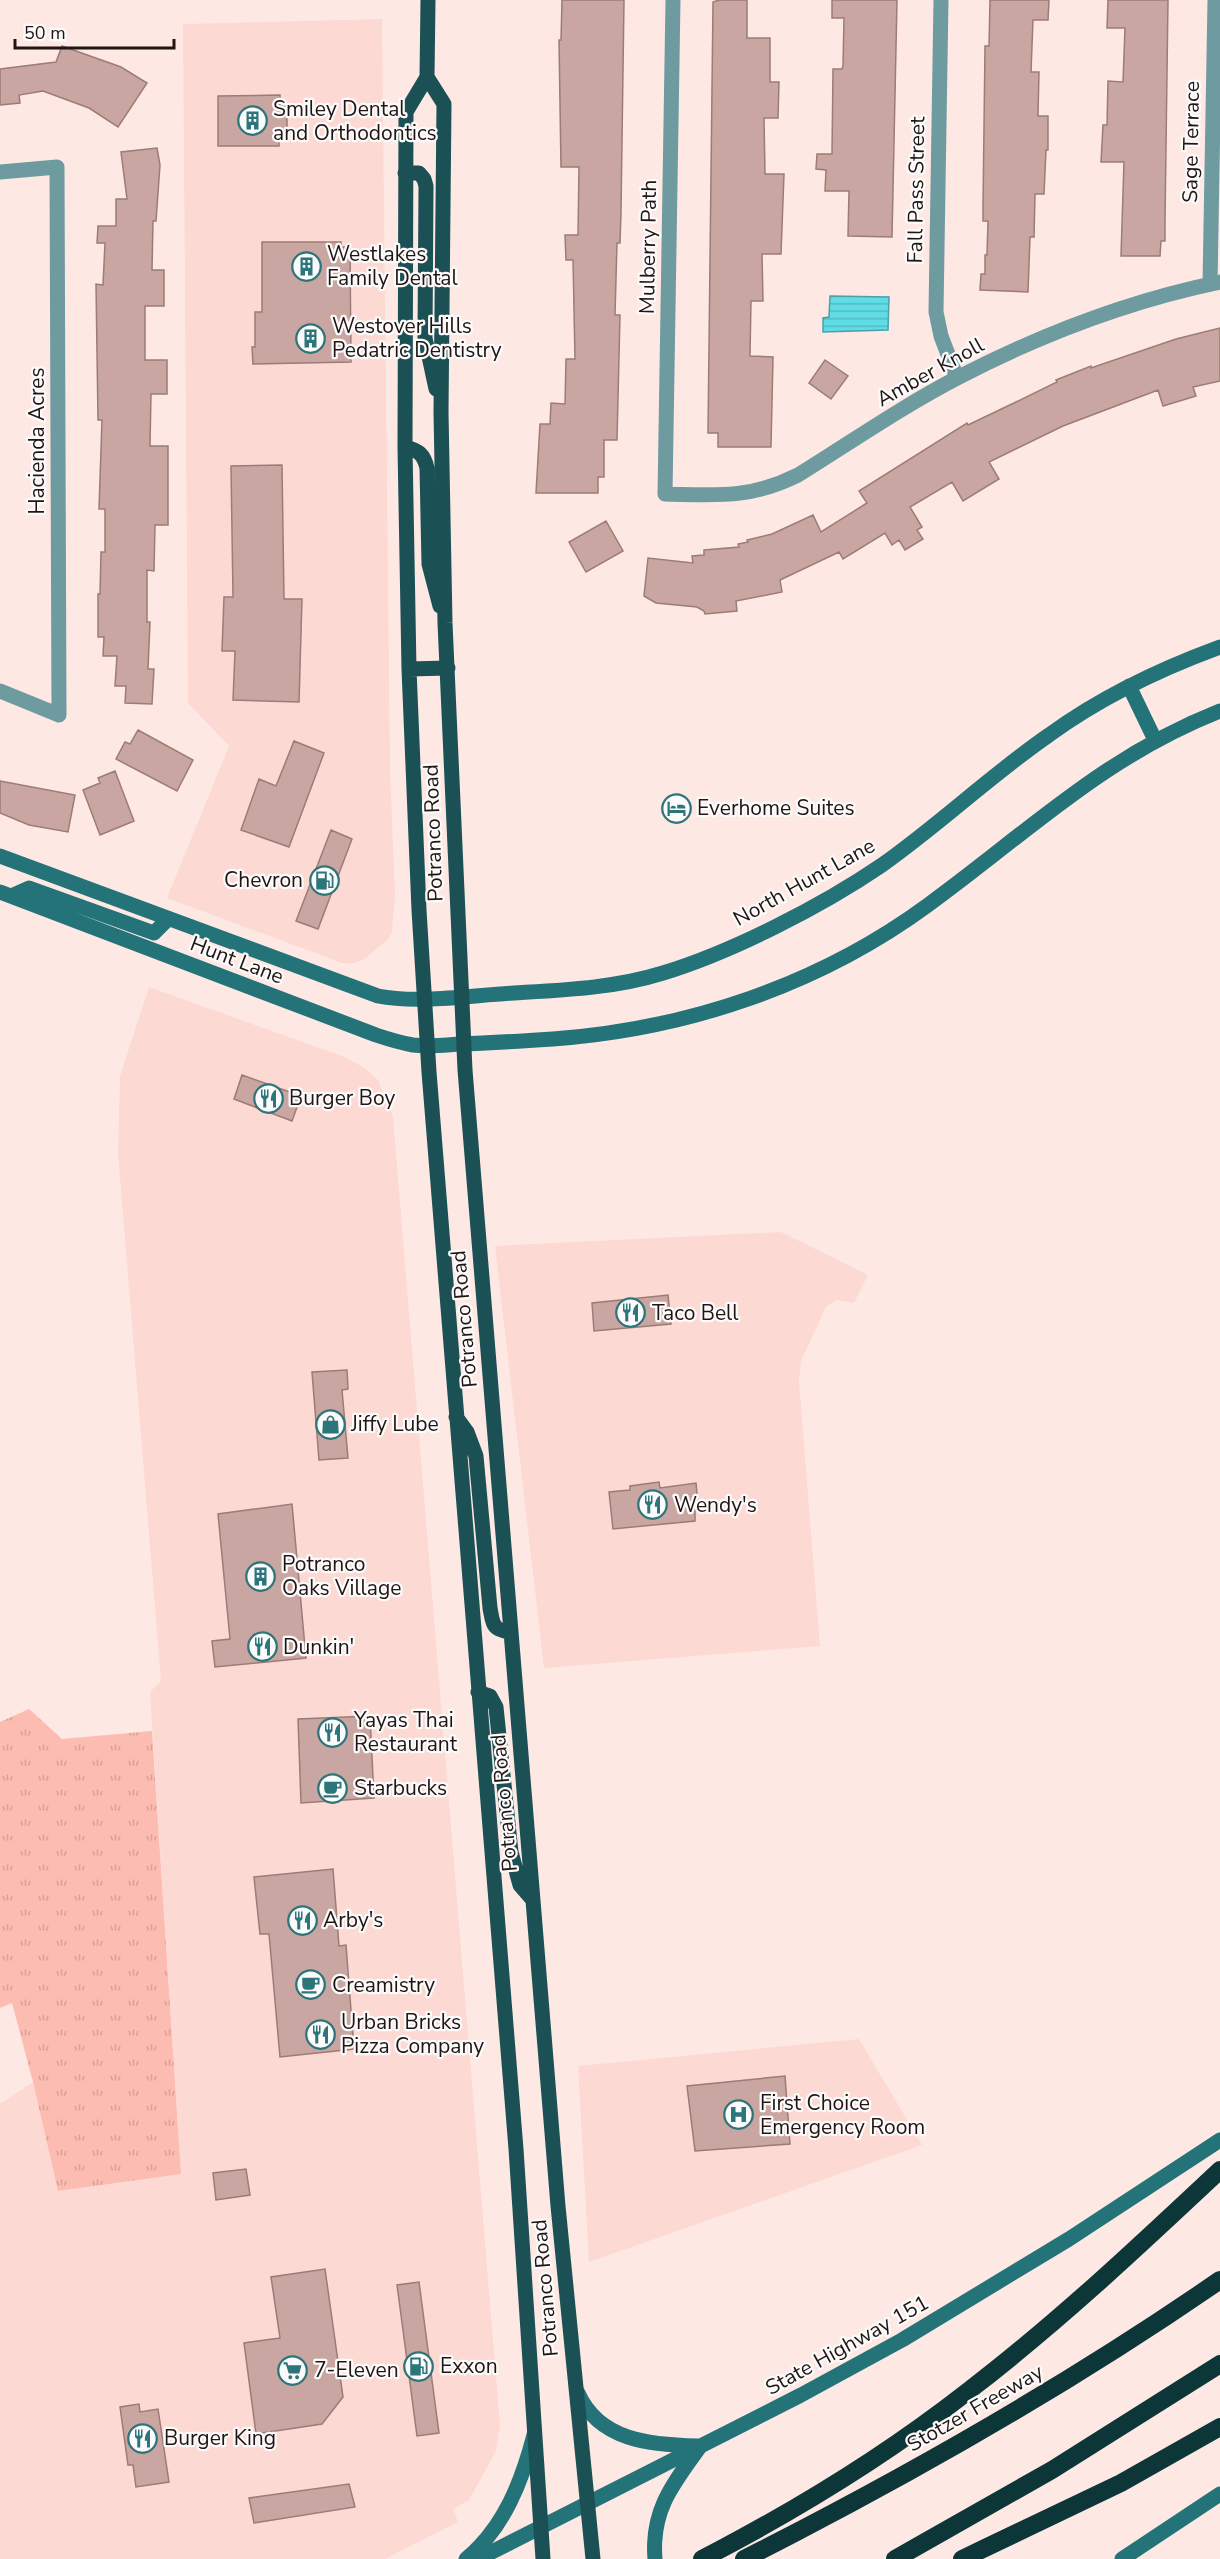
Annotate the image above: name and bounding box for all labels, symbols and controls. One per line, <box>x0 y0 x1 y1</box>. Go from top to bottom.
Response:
scale bar <box>15 12 174 50</box>
text: 50 m <box>24 21 66 45</box>
street label: Sage Terrace <box>1176 81 1206 203</box>
place label: Smiley Dental and Orthodontics <box>273 95 437 147</box>
building icon: Smiley Dental and Orthodontics <box>236 105 268 137</box>
street label: Fall Pass Street <box>901 116 931 264</box>
street label: Mulberry Path <box>633 180 663 314</box>
place label: Westlakes Family Dental <box>327 240 458 292</box>
building icon: Westlakes Family Dental <box>290 250 322 282</box>
place label: Westover Hills Pedatric Dentistry <box>332 312 502 364</box>
building icon: Westover Hills Pedatric Dentistry <box>295 322 327 354</box>
street label: Amber Knoll <box>871 331 989 413</box>
street label: Hacienda Acres <box>23 367 51 515</box>
street label: Potranco Road <box>417 764 449 902</box>
hotel icon: Everhome Suites <box>660 792 692 824</box>
place label: Everhome Suites <box>697 794 855 822</box>
street label: North Hunt Lane <box>728 831 880 933</box>
fuel station icon: Chevron <box>308 864 340 896</box>
place label: Chevron <box>224 866 303 894</box>
street label: Hunt Lane <box>186 929 288 991</box>
restaurant icon: Burger Boy <box>252 1082 284 1114</box>
place label: Burger Boy <box>289 1084 395 1112</box>
street label: Potranco Road <box>444 1249 484 1389</box>
restaurant icon: Taco Bell <box>615 1297 647 1329</box>
place label: Taco Bell <box>652 1299 739 1327</box>
shop icon: Jiffy Lube <box>314 1408 346 1440</box>
place label: Jiffy Lube <box>350 1410 439 1438</box>
restaurant icon: Wendy's <box>637 1489 669 1521</box>
place label: Wendy's <box>674 1491 757 1519</box>
place label: Potranco Oaks Village <box>282 1550 401 1602</box>
building icon: Potranco Oaks Village <box>245 1560 277 1592</box>
restaurant icon: Dunkin' <box>246 1631 278 1663</box>
place label: Dunkin' <box>283 1633 354 1661</box>
place label: Yayas Thai Restaurant <box>353 1706 458 1758</box>
restaurant icon: Yayas Thai Restaurant <box>317 1716 349 1748</box>
street label: Potranco Road <box>484 1733 524 1873</box>
cafe icon: Starbucks <box>317 1772 349 1804</box>
place label: Starbucks <box>354 1774 447 1802</box>
restaurant icon: Arby's <box>286 1904 318 1936</box>
place label: Arby's <box>323 1906 383 1934</box>
cafe icon: Creamistry <box>295 1969 327 2001</box>
place label: Creamistry <box>332 1971 435 1999</box>
place label: Urban Bricks Pizza Company <box>341 2008 484 2060</box>
restaurant icon: Urban Bricks Pizza Company <box>304 2018 336 2050</box>
place label: First Choice Emergency Room <box>760 2089 925 2141</box>
hospital icon: First Choice Emergency Room <box>723 2099 755 2131</box>
street label: Potranco Road <box>525 2218 565 2358</box>
street label: State Highway 151 <box>760 2288 934 2402</box>
fuel station icon: Exxon <box>403 2350 435 2382</box>
place label: Exxon <box>440 2352 498 2380</box>
supermarket icon: 7-Eleven <box>277 2354 309 2386</box>
place label: 7-Eleven <box>314 2356 399 2384</box>
street label: Stotzer Freeway <box>902 2358 1048 2458</box>
restaurant icon: Burger King <box>127 2422 159 2454</box>
place label: Burger King <box>164 2424 276 2452</box>

